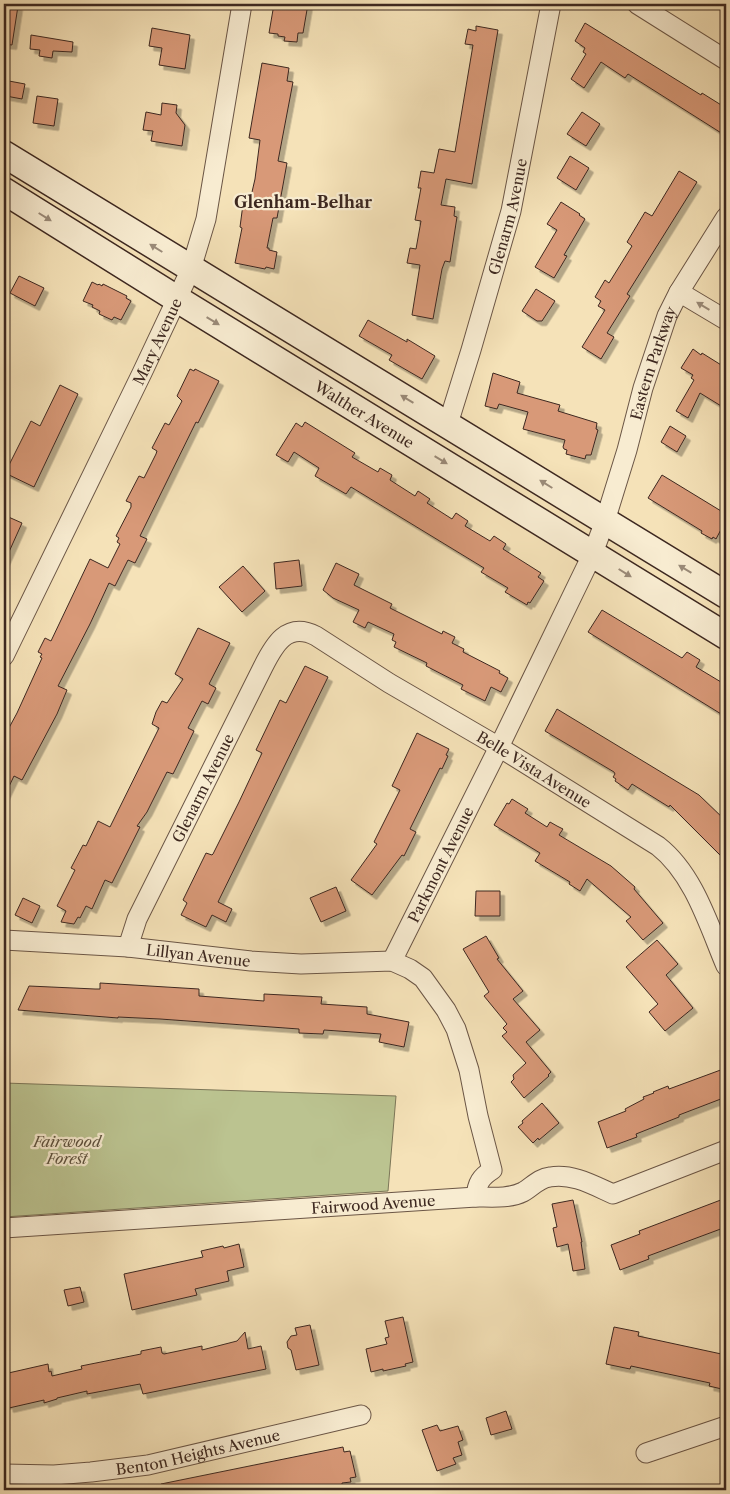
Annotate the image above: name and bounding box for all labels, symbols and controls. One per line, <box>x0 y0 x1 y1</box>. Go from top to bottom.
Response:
street label: Glenarm Avenue <box>484 157 530 277</box>
district label: Glenham-Belhar <box>234 192 372 212</box>
one-way arrow <box>39 213 52 222</box>
one-way arrow <box>150 243 163 252</box>
street label: Mary Avenue <box>128 295 186 388</box>
one-way arrow <box>696 301 709 310</box>
street label: Eastern Parkway <box>626 302 680 422</box>
one-way arrow <box>206 317 220 326</box>
street label: Walther Avenue <box>310 376 418 452</box>
one-way arrow <box>401 395 414 404</box>
one-way arrow <box>435 456 448 465</box>
one-way arrow <box>539 480 553 489</box>
one-way arrow <box>678 565 691 574</box>
one-way arrow <box>618 568 631 577</box>
street label: Belle Vista Avenue <box>473 727 595 812</box>
street label: Glenarm Avenue <box>167 730 238 845</box>
street label: Parkmont Avenue <box>403 803 477 926</box>
street label: Lillyan Avenue <box>145 940 252 970</box>
park label: Fairwood Forest <box>32 1132 103 1168</box>
street label: Fairwood Avenue <box>311 1190 436 1217</box>
street label: Benton Heights Avenue <box>115 1425 282 1478</box>

